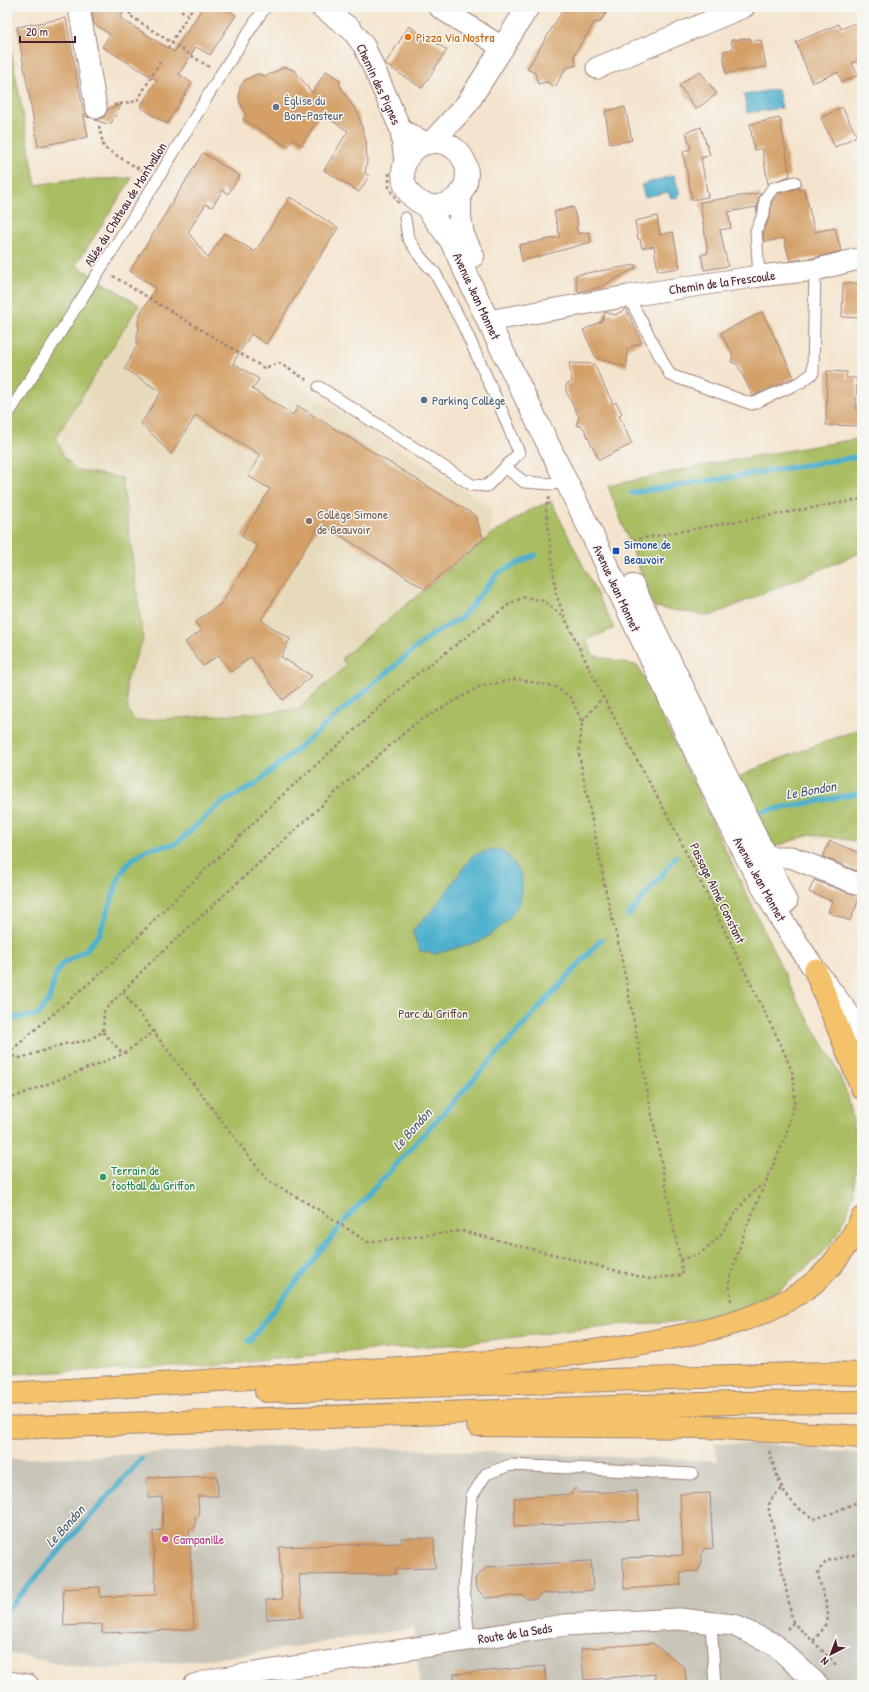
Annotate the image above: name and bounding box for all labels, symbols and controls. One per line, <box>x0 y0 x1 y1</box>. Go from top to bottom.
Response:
scale bar <box>20 18 75 44</box>
text: 20 m <box>26 23 48 40</box>
place label: Pizza Via Nostra <box>416 28 494 46</box>
marker: Pizza Via Nostra <box>403 32 413 42</box>
street label: Chemin des Pignes <box>352 40 406 128</box>
place label: Église du Bon-Pasteur <box>284 91 343 124</box>
marker: Église du Bon-Pasteur <box>271 102 281 112</box>
street label: Allée du Château de Montvallon <box>80 139 171 269</box>
street label: Avenue Jean Monnet <box>449 249 505 343</box>
street label: Chemin de la Frescoule <box>668 266 776 298</box>
place label: Parking Collège <box>432 391 505 409</box>
marker: Parking Collège <box>419 395 429 405</box>
place label: Collège Simone de Beauvoir <box>317 505 388 538</box>
marker: Collège Simone de Beauvoir <box>304 516 314 526</box>
place label: Simone de Beauvoir <box>624 535 671 568</box>
street label: Avenue Jean Monnet <box>589 541 645 635</box>
marker: Simone de Beauvoir <box>611 546 621 556</box>
water label: Le Bondon <box>784 775 839 803</box>
street label: Avenue Jean Monnet <box>729 833 791 925</box>
street label: Passage Aimé Constant <box>686 840 750 947</box>
park label: Parc du Griffon <box>398 1004 468 1022</box>
water label: Le Bondon <box>388 1102 437 1154</box>
place label: Terrain de football du Griffon <box>111 1161 195 1194</box>
marker: Terrain de football du Griffon <box>98 1172 108 1182</box>
water label: Le Bondon <box>41 1499 90 1551</box>
place label: Campanille <box>173 1530 224 1548</box>
marker: Campanille <box>160 1534 170 1544</box>
street label: Route de la Seds <box>477 1618 553 1648</box>
north arrow <box>811 1634 851 1674</box>
text: N <box>817 1654 831 1669</box>

